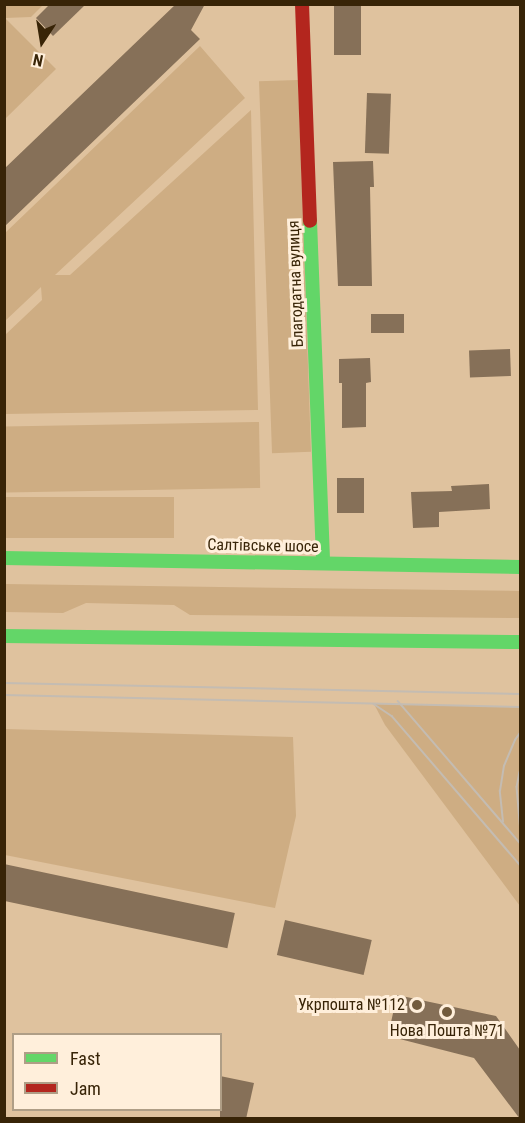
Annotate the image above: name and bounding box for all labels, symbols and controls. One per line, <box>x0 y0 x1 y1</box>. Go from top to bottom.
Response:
north arrow <box>12 12 72 72</box>
text: N <box>31 50 45 70</box>
street label: Благодатна вулиця <box>284 220 308 348</box>
street label: Салтівське шосе <box>207 535 319 557</box>
place label: Укрпошта №112 <box>298 995 405 1015</box>
marker: Укрпошта №112 <box>410 998 424 1012</box>
marker: Нова Пошта №71 <box>440 1005 454 1019</box>
place label: Нова Пошта №71 <box>390 1021 504 1041</box>
legend <box>12 1033 222 1111</box>
text: Fast <box>70 1048 101 1069</box>
text: Jam <box>70 1078 101 1099</box>

